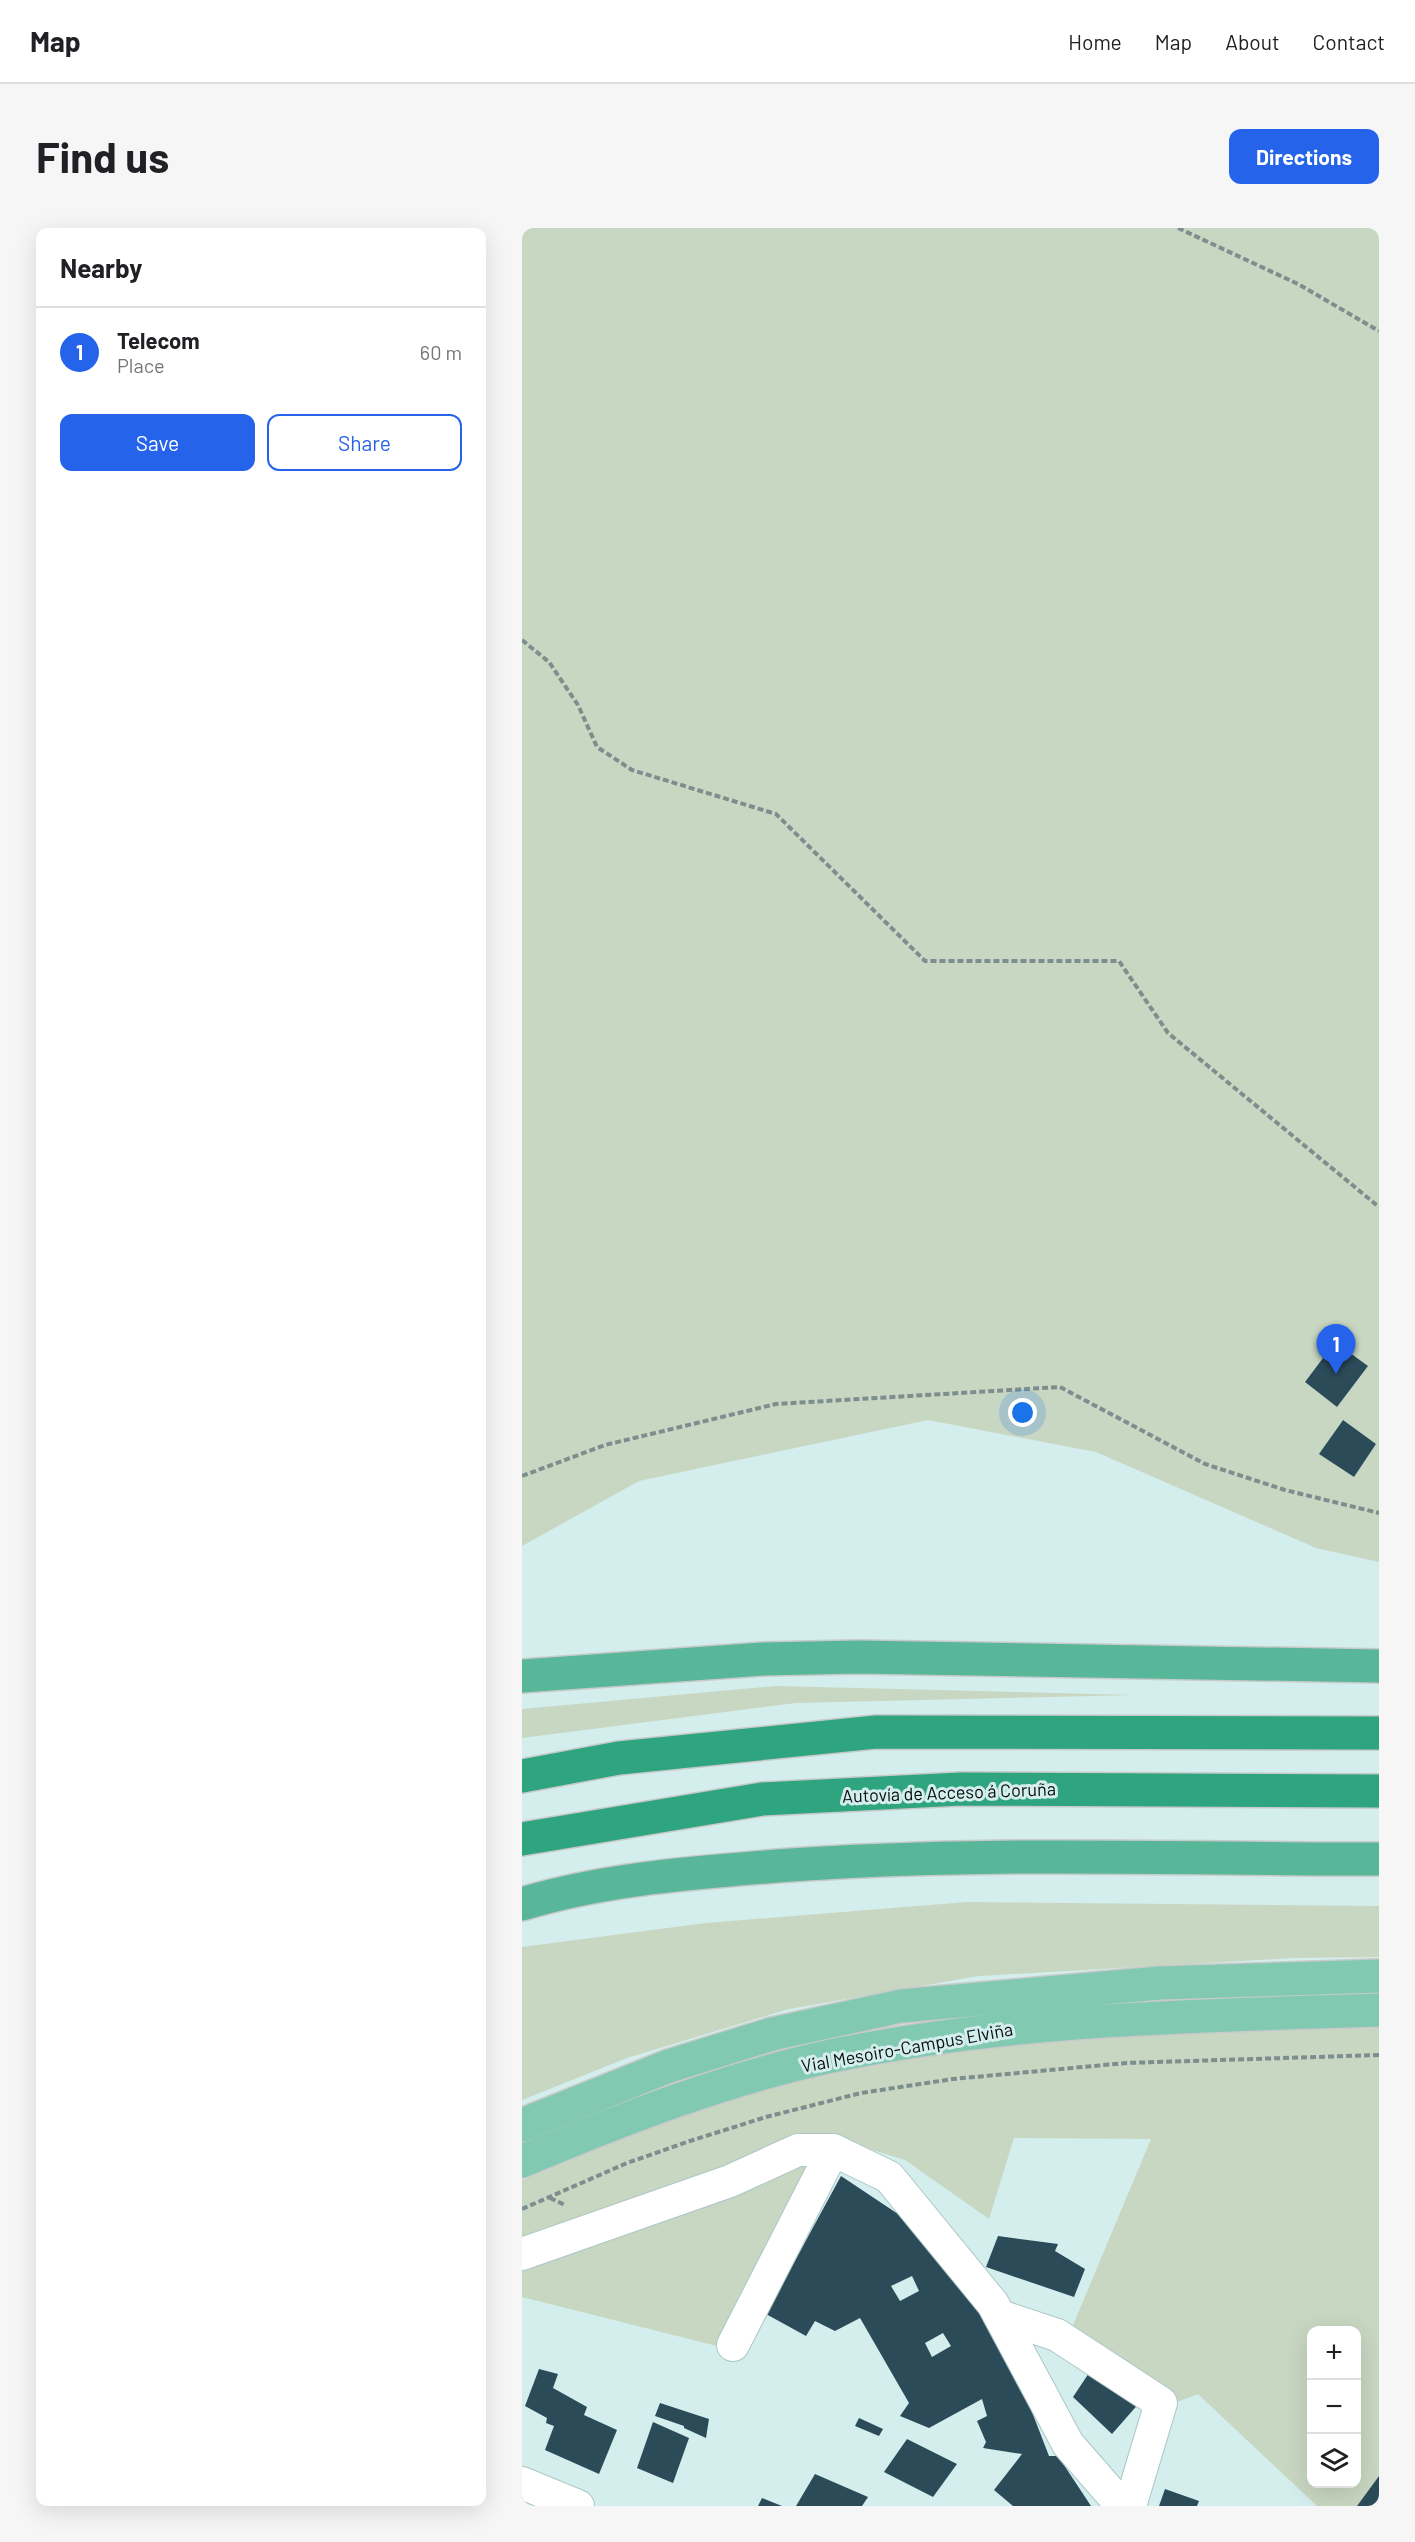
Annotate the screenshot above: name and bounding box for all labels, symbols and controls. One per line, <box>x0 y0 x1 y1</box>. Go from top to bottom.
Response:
text: Map <box>30 24 81 58</box>
text: Home <box>1068 29 1122 54</box>
text: Map <box>1155 29 1192 54</box>
text: About <box>1225 29 1280 54</box>
text: Contact <box>1313 29 1385 54</box>
button: Directions <box>1229 129 1379 184</box>
text: Find us <box>36 131 169 181</box>
text: Nearby <box>60 252 142 283</box>
text: Telecom <box>117 327 200 353</box>
text: 1 <box>76 340 83 364</box>
text: 60 m <box>420 340 462 364</box>
text: Place <box>117 353 165 377</box>
button: Save <box>60 414 255 471</box>
button: Share <box>267 414 462 471</box>
pin: 1 <box>1316 1324 1356 1374</box>
your location <box>1008 1398 1037 1427</box>
street label: Autovía de Acceso á Coruña <box>842 1777 1056 1807</box>
street label: Vial Mesoiro-Campus Elviña <box>799 2018 1015 2076</box>
map controls <box>1307 2326 1361 2488</box>
button: + <box>1307 2326 1361 2380</box>
button: − <box>1307 2380 1361 2434</box>
button: layers <box>1307 2434 1361 2488</box>

